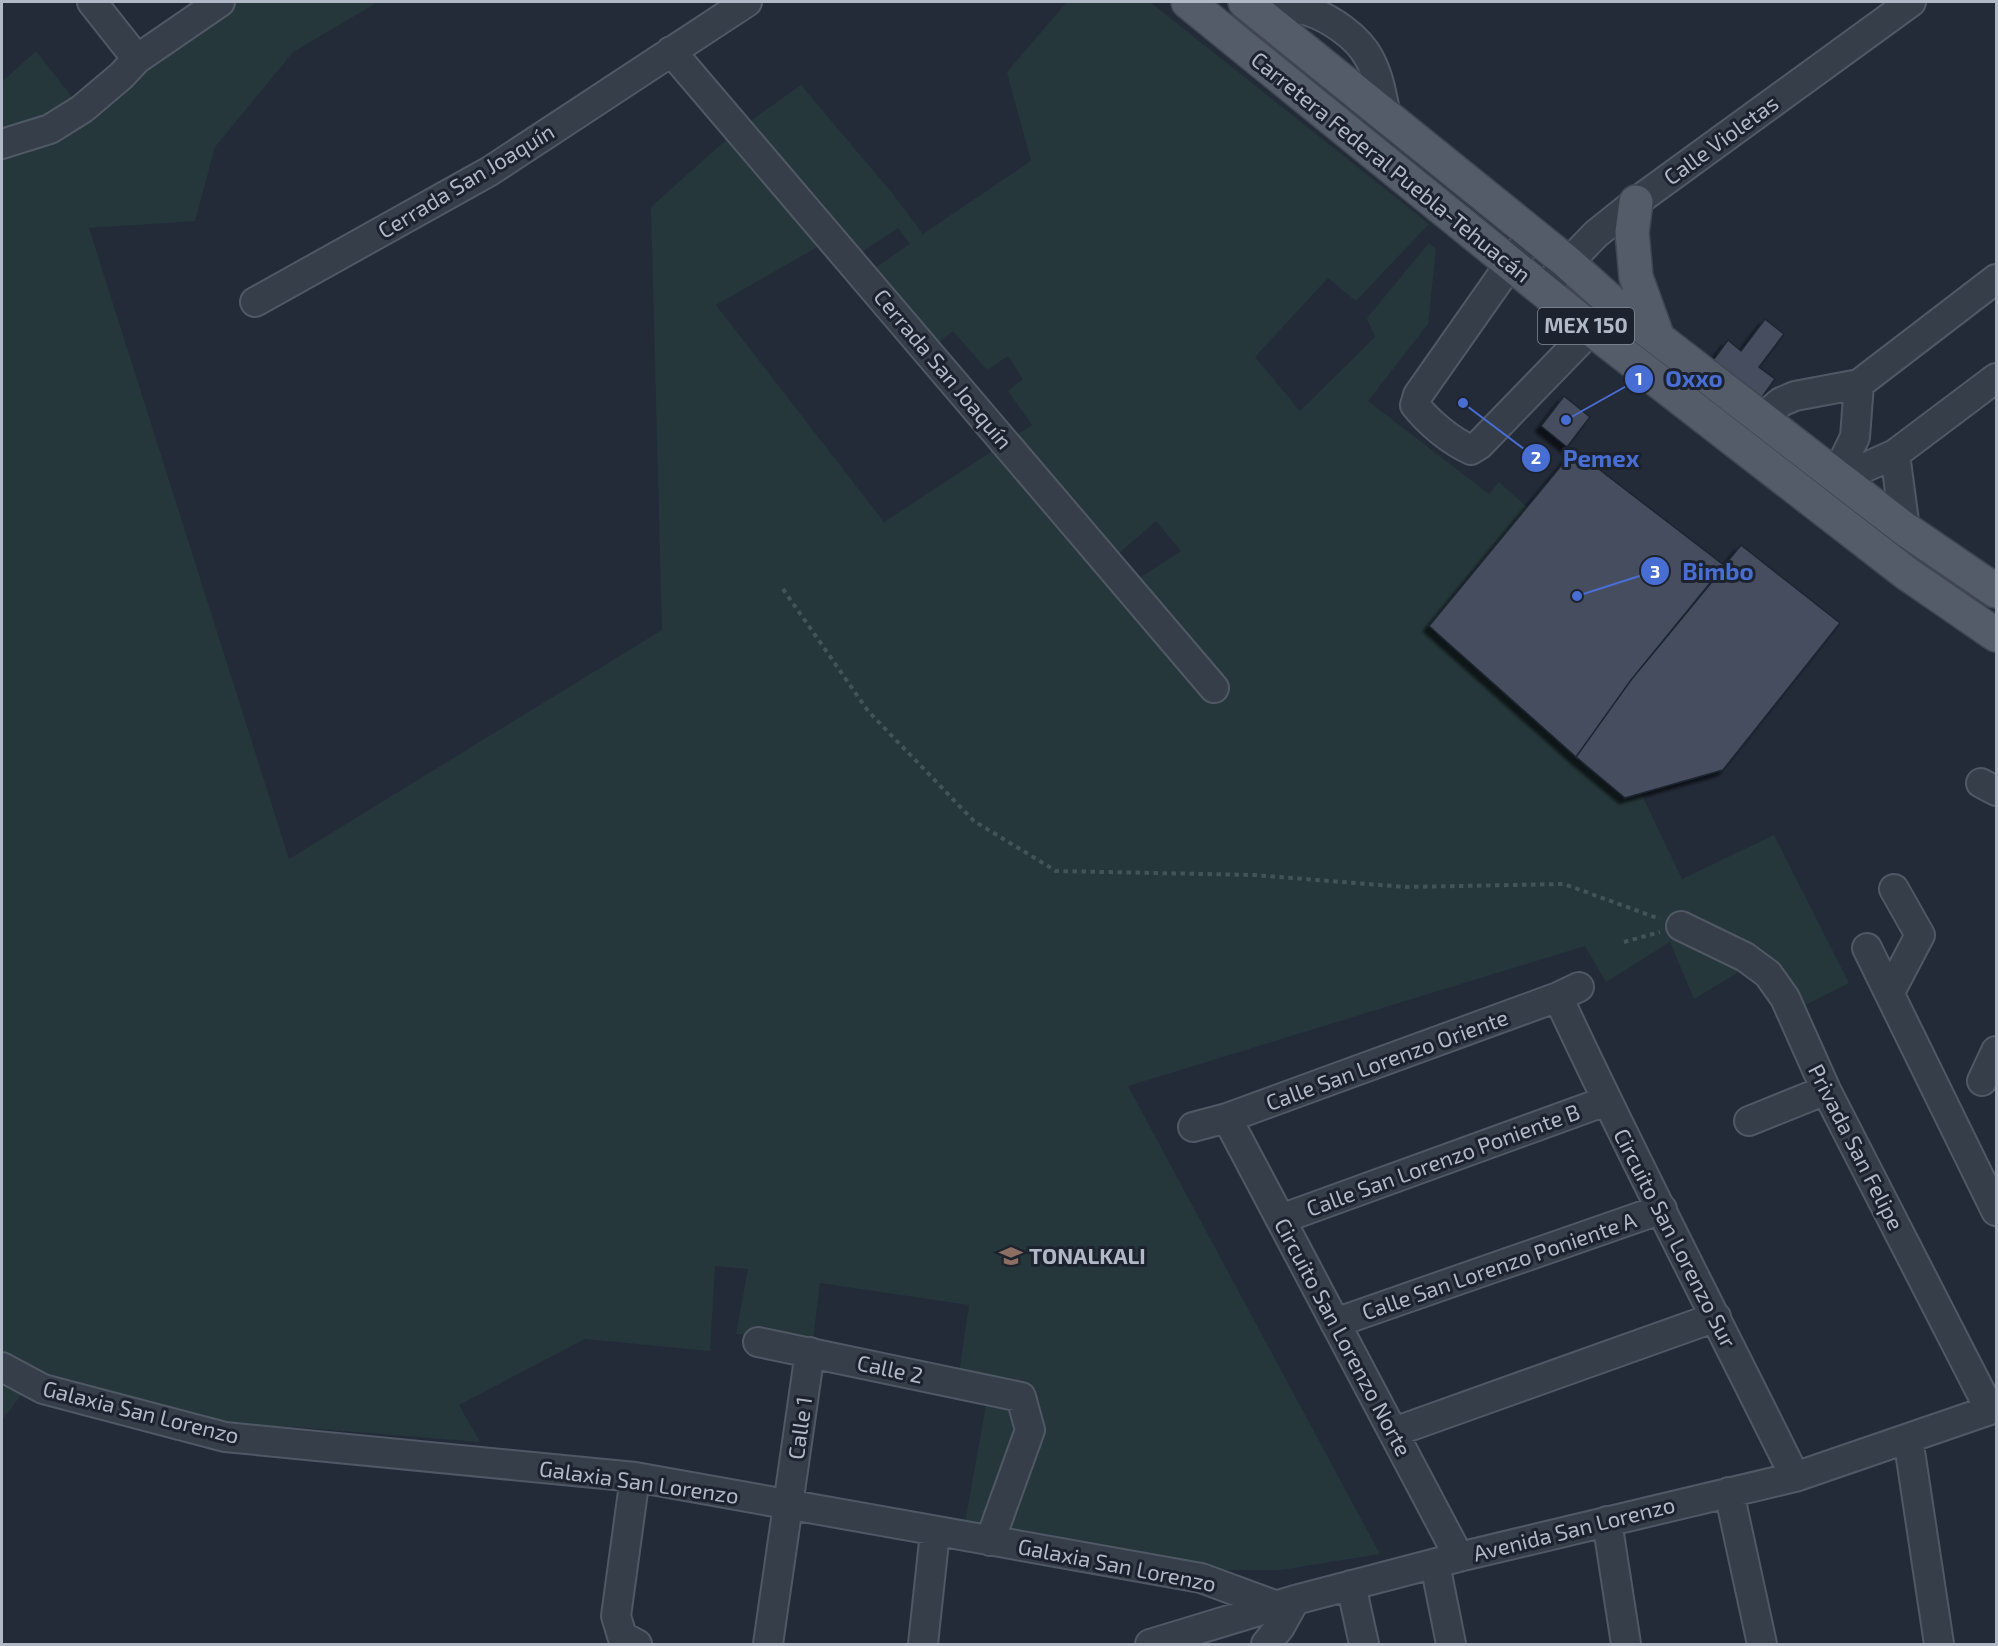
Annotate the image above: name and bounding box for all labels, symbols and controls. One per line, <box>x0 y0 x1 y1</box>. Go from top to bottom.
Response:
street label: Carretera Federal Puebla-Tehuacán <box>1247 45 1536 287</box>
street label: Calle Violetas <box>1658 89 1783 189</box>
street label: Cerrada San Joaquín <box>373 117 558 243</box>
street label: Cerrada San Joaquín <box>869 283 1018 454</box>
road number: MEX 150 <box>1538 308 1634 344</box>
callout: Oxxo <box>1624 358 1735 400</box>
text: Oxxo <box>1665 363 1723 392</box>
text: 1 <box>1635 367 1643 389</box>
callout: Pemex <box>1521 437 1651 479</box>
text: Pemex <box>1563 443 1640 472</box>
text: 2 <box>1531 446 1541 468</box>
callout: Bimbo <box>1640 550 1766 592</box>
text: Bimbo <box>1682 556 1754 585</box>
text: 3 <box>1650 560 1660 582</box>
street label: Calle San Lorenzo Oriente <box>1262 1003 1511 1115</box>
street label: Privada San Felipe <box>1804 1059 1910 1234</box>
street label: Calle San Lorenzo Poniente B <box>1302 1097 1583 1221</box>
street label: Circuito San Lorenzo Sur <box>1609 1124 1743 1352</box>
street label: Calle San Lorenzo Poniente A <box>1358 1206 1640 1324</box>
street label: Circuito San Lorenzo Norte <box>1270 1213 1418 1460</box>
place label: TONALKALI <box>1029 1242 1146 1268</box>
school or university icon: TONALKALI <box>998 1243 1024 1269</box>
street label: Calle 2 <box>855 1348 926 1388</box>
street label: Galaxia San Lorenzo <box>40 1374 242 1448</box>
street label: Calle 1 <box>782 1395 816 1461</box>
street label: Galaxia San Lorenzo <box>538 1454 741 1508</box>
street label: Avenida San Lorenzo <box>1470 1490 1677 1566</box>
street label: Galaxia San Lorenzo <box>1016 1532 1218 1596</box>

